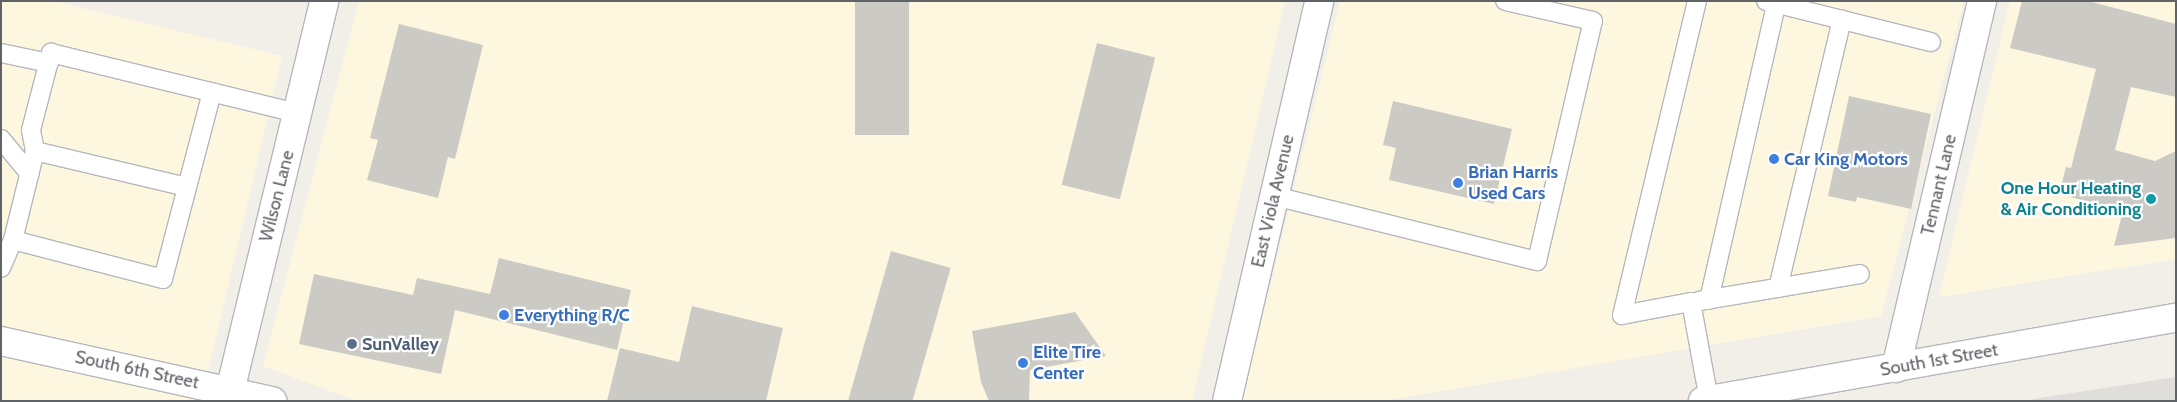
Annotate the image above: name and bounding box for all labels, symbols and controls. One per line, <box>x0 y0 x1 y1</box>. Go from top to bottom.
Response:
street label: East Viola Avenue <box>1247 132 1299 270</box>
street label: Tennant Lane <box>1917 132 1961 238</box>
street label: Wilson Lane <box>255 148 299 244</box>
place label: Car King Motors <box>1784 148 1908 170</box>
marker: Car King Motors <box>1768 153 1780 165</box>
place label: Brian Harris Used Cars <box>1468 162 1558 204</box>
marker: Brian Harris Used Cars <box>1452 177 1464 189</box>
place label: One Hour Heating & Air Conditioning <box>2001 178 2141 220</box>
marker: One Hour Heating & Air Conditioning <box>2145 193 2157 205</box>
place label: Everything R/C <box>514 304 630 326</box>
marker: Everything R/C <box>498 309 510 321</box>
place label: SunValley <box>362 333 439 355</box>
marker: SunValley <box>346 338 358 350</box>
street label: South 1st Street <box>1878 339 2000 381</box>
place label: Elite Tire Center <box>1033 342 1101 384</box>
street label: South 6th Street <box>73 346 201 394</box>
marker: Elite Tire Center <box>1017 357 1029 369</box>

